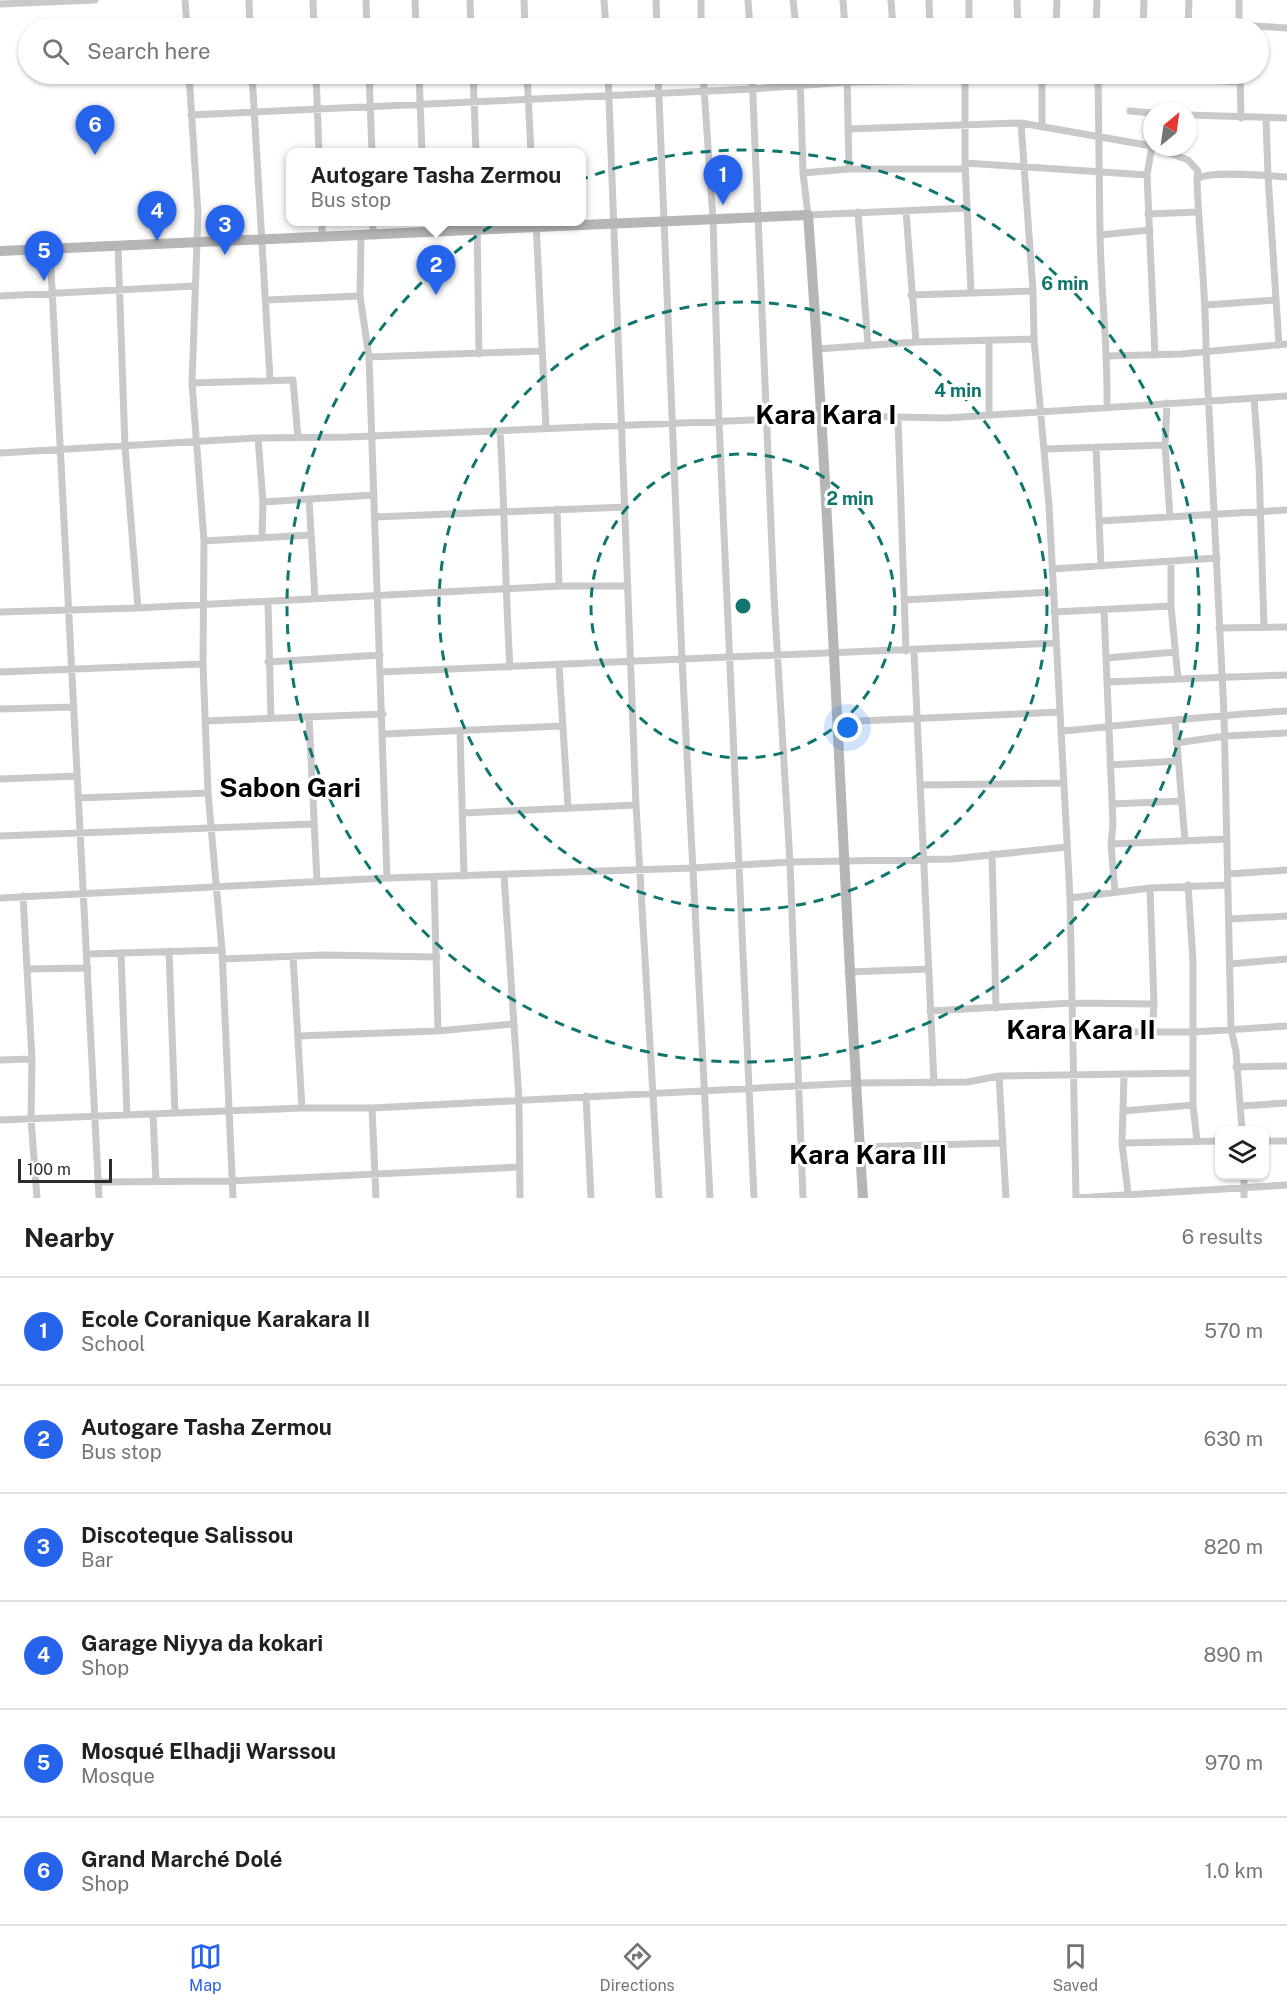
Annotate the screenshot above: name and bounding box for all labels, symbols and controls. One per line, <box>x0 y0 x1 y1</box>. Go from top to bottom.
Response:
search box <box>18 18 1269 84</box>
icon: search <box>39 35 72 68</box>
text: Search here <box>87 38 211 64</box>
north arrow <box>1143 102 1197 156</box>
pin: 6 <box>76 106 115 155</box>
popup <box>286 148 586 226</box>
pin: 1 <box>704 156 742 205</box>
text: Autogare Tasha Zermou <box>311 162 561 188</box>
text: Bus stop <box>311 188 391 212</box>
pin: 4 <box>138 192 176 241</box>
pin: 3 <box>206 206 244 255</box>
pin: 5 <box>24 232 63 281</box>
pin: 2 <box>416 246 456 295</box>
text: 6 min <box>1041 273 1089 294</box>
text: 4 min <box>934 380 982 401</box>
district label: Kara Kara I <box>755 398 897 430</box>
text: 2 min <box>826 488 874 509</box>
centre of rings <box>733 596 753 616</box>
your location <box>833 713 862 742</box>
district label: Sabon Gari <box>219 771 361 803</box>
district label: Kara Kara II <box>1006 1013 1156 1045</box>
map controls <box>1215 1126 1269 1180</box>
button: layers <box>1215 1126 1269 1180</box>
district label: Kara Kara III <box>789 1138 947 1170</box>
scale bar <box>18 1156 112 1184</box>
text: 100 m <box>27 1160 71 1179</box>
text: Nearby <box>24 1222 114 1253</box>
text: 6 results <box>1182 1225 1263 1249</box>
text: Ecole Coranique Karakara II <box>81 1306 370 1332</box>
text: 1 <box>39 1319 48 1343</box>
text: 570 m <box>1204 1319 1263 1343</box>
text: School <box>81 1332 145 1356</box>
text: Autogare Tasha Zermou <box>81 1414 332 1440</box>
text: 2 <box>37 1427 50 1451</box>
text: 630 m <box>1204 1427 1263 1451</box>
text: Bus stop <box>81 1440 162 1464</box>
text: Discoteque Salissou <box>81 1522 293 1548</box>
text: 3 <box>37 1535 50 1559</box>
text: 820 m <box>1204 1535 1263 1559</box>
text: Bar <box>81 1548 113 1572</box>
text: Garage Niyya da kokari <box>81 1630 323 1656</box>
text: 4 <box>37 1643 50 1667</box>
text: 890 m <box>1203 1643 1263 1667</box>
text: Shop <box>81 1656 129 1680</box>
text: Mosqué Elhadji Warssou <box>81 1738 336 1764</box>
text: 5 <box>37 1751 50 1775</box>
text: 970 m <box>1205 1751 1263 1775</box>
text: Mosque <box>81 1764 155 1788</box>
text: Grand Marché Dolé <box>81 1846 282 1872</box>
text: 6 <box>37 1859 50 1883</box>
text: 1.0 km <box>1205 1859 1263 1883</box>
text: Shop <box>81 1872 129 1896</box>
tab: Map <box>189 1940 222 1995</box>
tab: Directions <box>600 1940 675 1995</box>
tab: Saved <box>1052 1940 1098 1995</box>

